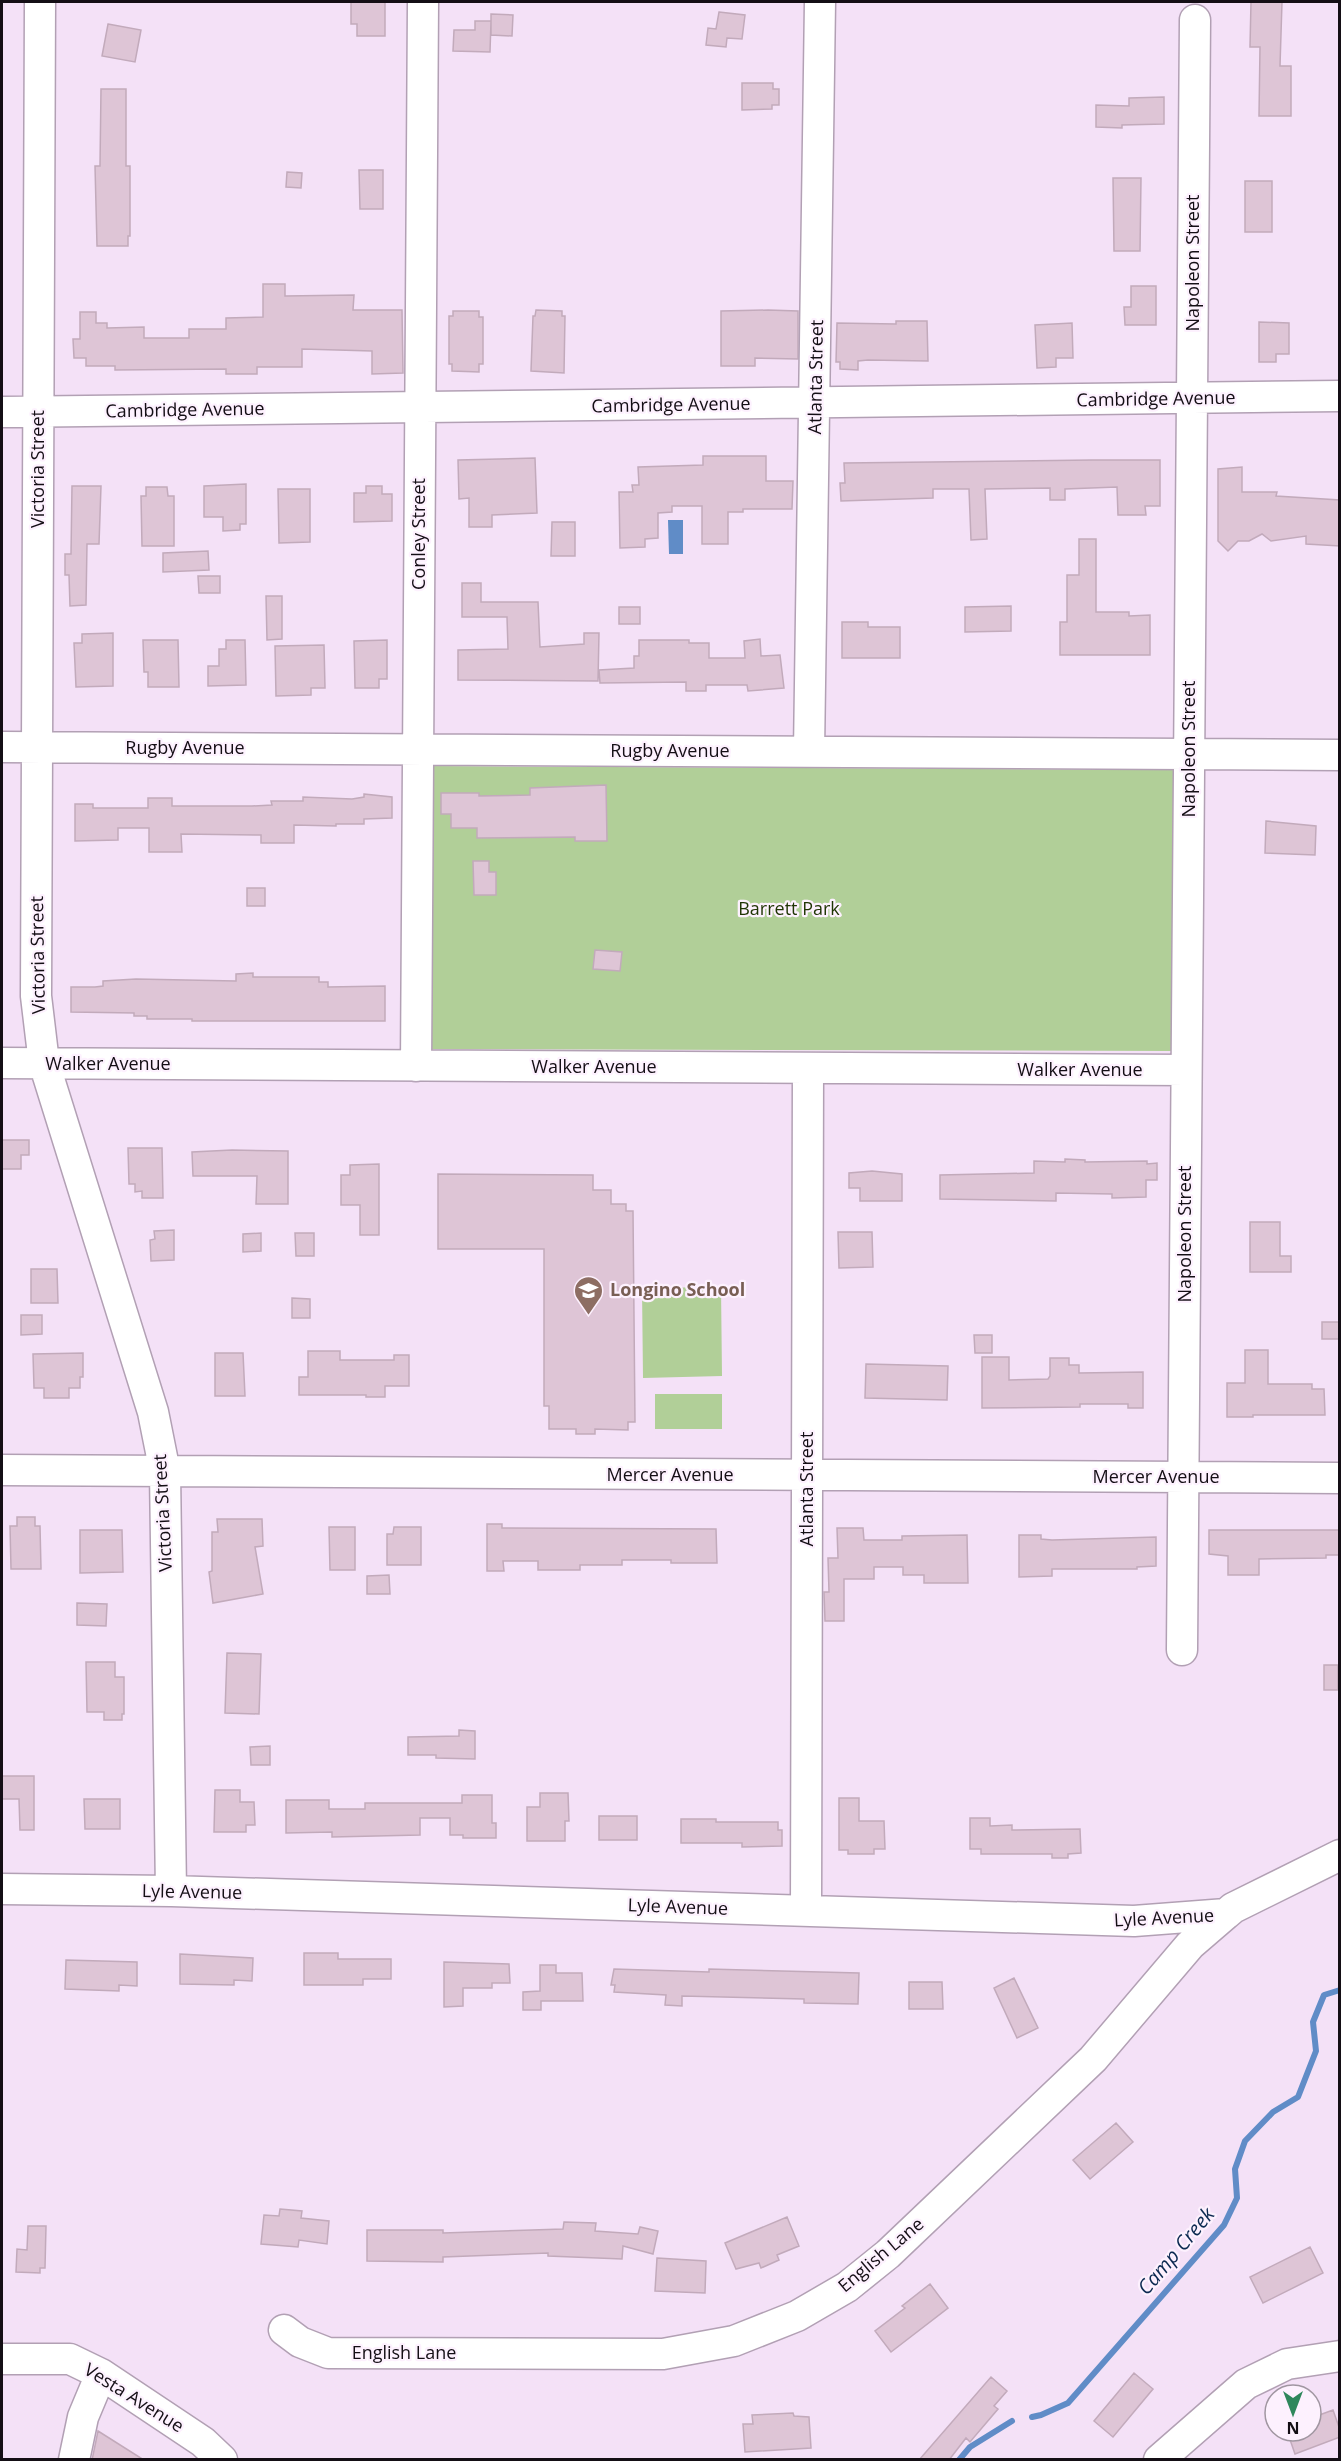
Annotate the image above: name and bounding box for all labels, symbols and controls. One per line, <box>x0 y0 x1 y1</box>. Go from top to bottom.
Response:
street label: Napoleon Street <box>1180 195 1204 331</box>
street label: Atlanta Street <box>802 319 828 435</box>
street label: Cambridge Avenue <box>1076 385 1236 411</box>
street label: Cambridge Avenue <box>591 391 751 417</box>
street label: Cambridge Avenue <box>105 396 265 422</box>
street label: Victoria Street <box>25 410 49 528</box>
street label: Conley Street <box>406 478 430 590</box>
street label: Napoleon Street <box>1176 681 1200 817</box>
street label: Rugby Avenue <box>125 735 245 759</box>
street label: Rugby Avenue <box>610 738 730 762</box>
street label: Victoria Street <box>24 896 50 1014</box>
park label: Barrett Park <box>738 896 840 920</box>
street label: Walker Avenue <box>45 1051 171 1075</box>
street label: Walker Avenue <box>531 1054 657 1078</box>
street label: Walker Avenue <box>1017 1057 1143 1081</box>
street label: Napoleon Street <box>1172 1166 1196 1302</box>
school or university icon: Longino School <box>573 1274 605 1316</box>
place label: Longino School <box>610 1277 745 1301</box>
street label: Atlanta Street <box>794 1432 818 1546</box>
street label: Victoria Street <box>147 1454 177 1573</box>
street label: Mercer Avenue <box>606 1462 734 1486</box>
street label: Mercer Avenue <box>1092 1464 1220 1488</box>
street label: Lyle Avenue <box>142 1878 242 1904</box>
street label: Lyle Avenue <box>627 1892 729 1920</box>
street label: Lyle Avenue <box>1113 1902 1215 1932</box>
water label: Camp Creek <box>1131 2200 1221 2300</box>
street label: English Lane <box>833 2211 928 2297</box>
street label: English Lane <box>352 2340 456 2364</box>
street label: Vesta Avenue <box>80 2357 189 2437</box>
north arrow <box>1263 2383 1323 2443</box>
text: N <box>1286 2417 1300 2439</box>

